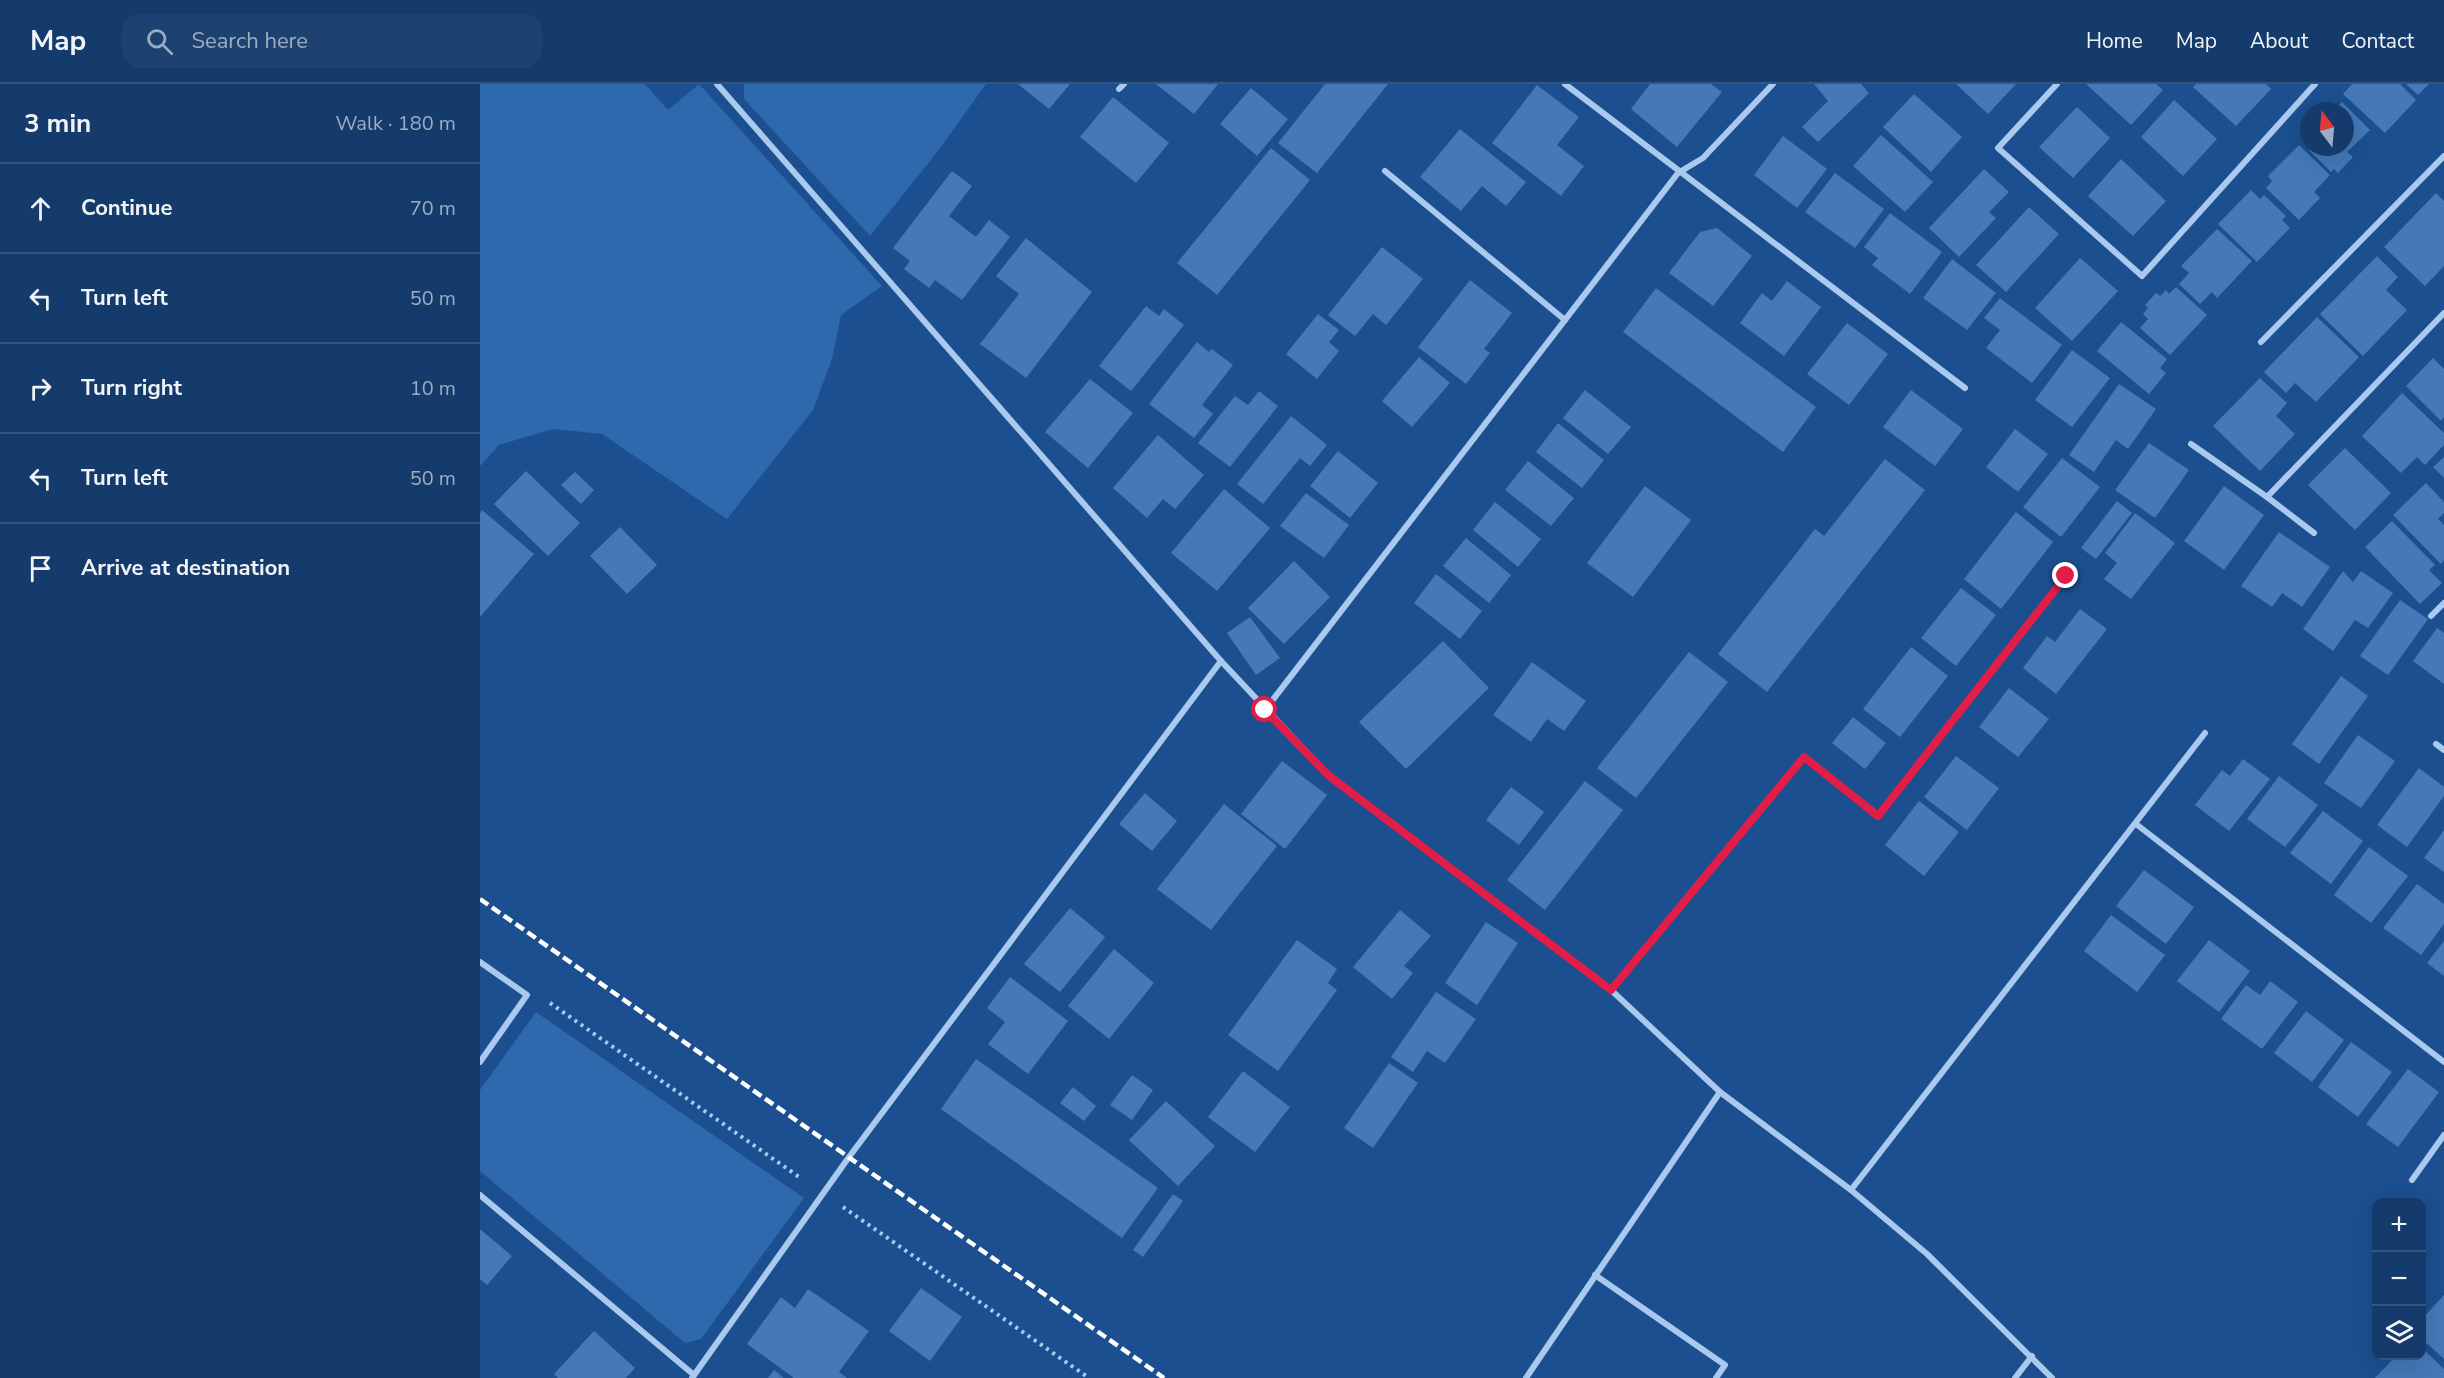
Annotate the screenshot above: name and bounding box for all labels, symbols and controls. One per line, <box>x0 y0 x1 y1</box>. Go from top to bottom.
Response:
search box <box>122 14 542 68</box>
text: Map <box>30 22 86 60</box>
icon: search <box>143 25 176 58</box>
text: Search here <box>191 26 308 56</box>
text: Home <box>2086 27 2143 55</box>
text: Map <box>2176 27 2217 55</box>
text: About <box>2250 27 2308 55</box>
text: Contact <box>2341 27 2414 55</box>
north arrow <box>2300 102 2354 156</box>
text: 3 min <box>24 106 91 141</box>
text: Walk · 180 m <box>336 110 456 137</box>
icon: ahead <box>24 192 57 225</box>
text: Continue <box>81 193 172 223</box>
text: 70 m <box>410 195 456 222</box>
icon: left <box>24 282 57 315</box>
text: Turn left <box>81 283 168 313</box>
text: 50 m <box>410 285 456 312</box>
icon: right <box>24 372 57 405</box>
text: Turn right <box>81 373 182 403</box>
text: 10 m <box>410 375 456 402</box>
icon: left <box>24 462 57 495</box>
text: Turn left <box>81 463 168 493</box>
text: 50 m <box>410 465 456 492</box>
icon: arrive <box>24 552 57 585</box>
text: Arrive at destination <box>81 553 290 583</box>
route end <box>2052 562 2078 588</box>
route start <box>1251 696 1277 722</box>
map controls <box>2372 1198 2426 1360</box>
button: + <box>2372 1198 2426 1252</box>
button: − <box>2372 1252 2426 1306</box>
button: layers <box>2372 1306 2426 1360</box>

